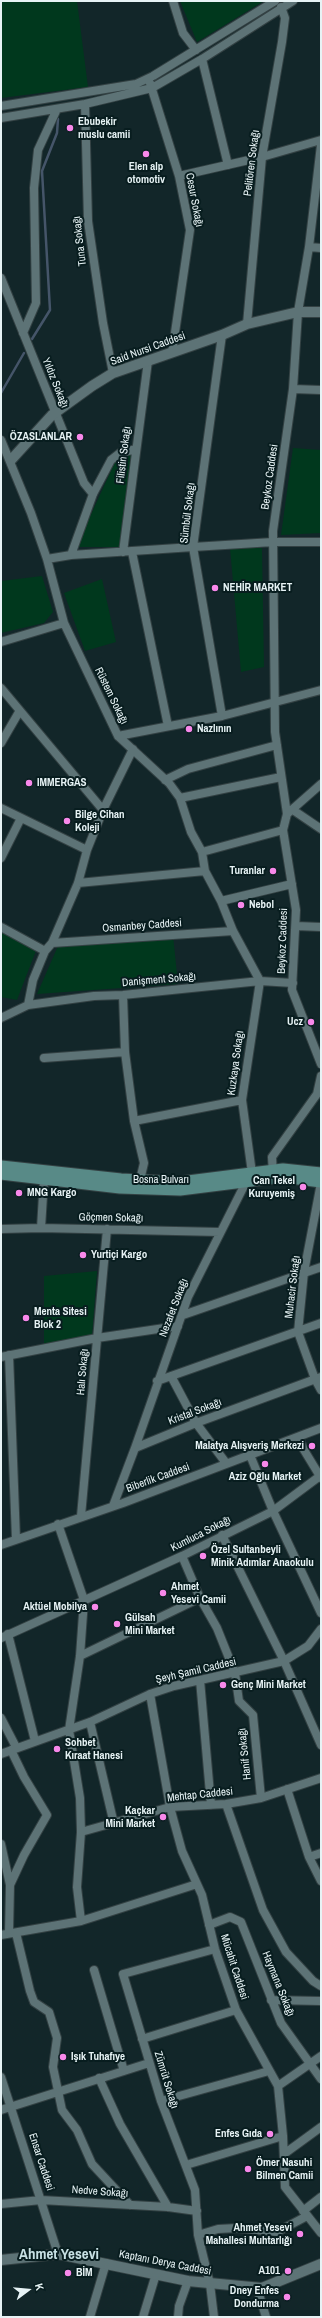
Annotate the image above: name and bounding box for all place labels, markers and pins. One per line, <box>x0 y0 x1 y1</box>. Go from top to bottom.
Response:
place label: Ebubekir muslu camii <box>78 115 130 141</box>
marker: Ebubekir muslu camii <box>65 123 75 133</box>
marker: Elen alp otomotiv <box>141 149 151 159</box>
place label: Elen alp otomotiv <box>127 160 165 186</box>
place label: ÖZASLANLAR <box>10 430 72 444</box>
marker: ÖZASLANLAR <box>75 432 85 442</box>
place label: NEHİR MARKET <box>223 581 292 595</box>
marker: NEHİR MARKET <box>210 583 220 593</box>
place label: Nazlının <box>197 722 232 736</box>
marker: Nazlının <box>184 724 194 734</box>
place label: IMMERGAS <box>37 776 87 790</box>
marker: IMMERGAS <box>24 778 34 788</box>
place label: Bilge Cihan Koleji <box>75 808 125 834</box>
marker: Bilge Cihan Koleji <box>62 816 72 826</box>
place label: Turanlar <box>230 864 265 878</box>
marker: Turanlar <box>268 866 278 876</box>
place label: Nebol <box>249 898 274 912</box>
marker: Nebol <box>236 900 246 910</box>
place label: Ucz <box>287 1015 303 1029</box>
marker: Ucz <box>306 1017 316 1027</box>
place label: Can Tekel Kuruyemiş <box>248 1174 295 1200</box>
marker: Can Tekel Kuruyemiş <box>298 1182 308 1192</box>
place label: MNG Kargo <box>27 1186 77 1200</box>
marker: MNG Kargo <box>14 1188 24 1198</box>
place label: Yurtiçi Kargo <box>91 1248 147 1262</box>
marker: Yurtiçi Kargo <box>78 1250 88 1260</box>
place label: Menta Sitesi Blok 2 <box>34 1305 87 1331</box>
marker: Menta Sitesi Blok 2 <box>21 1313 31 1323</box>
place label: Malatya Alışveriş Merkezi <box>195 1439 304 1453</box>
marker: Malatya Alışveriş Merkezi <box>307 1441 317 1451</box>
marker: Aziz Oğlu Market <box>260 1459 270 1469</box>
place label: Aziz Oğlu Market <box>229 1470 301 1484</box>
place label: Özel Sultanbeyli Minik Adımlar Anaokulu <box>211 1543 314 1569</box>
marker: Özel Sultanbeyli Minik Adımlar Anaokulu <box>198 1551 208 1561</box>
place label: Ahmet Yesevi Camii <box>171 1580 226 1606</box>
marker: Ahmet Yesevi Camii <box>158 1588 168 1598</box>
place label: Aktüel Mobilya <box>23 1600 87 1614</box>
marker: Aktüel Mobilya <box>90 1602 100 1612</box>
place label: Gülsah Mini Market <box>125 1611 175 1637</box>
marker: Gülsah Mini Market <box>112 1619 122 1629</box>
place label: Genç Mini Market <box>231 1678 306 1692</box>
marker: Genç Mini Market <box>218 1680 228 1690</box>
place label: Sohbet Kıraat Hanesi <box>65 1736 123 1762</box>
marker: Sohbet Kıraat Hanesi <box>52 1744 62 1754</box>
place label: Kaçkar Mini Market <box>105 1804 155 1830</box>
marker: Kaçkar Mini Market <box>158 1812 168 1822</box>
place label: Işık Tuhafıye <box>71 2050 125 2064</box>
marker: Işık Tuhafıye <box>58 2052 68 2062</box>
place label: Enfes Gıda <box>215 2127 262 2141</box>
marker: Enfes Gıda <box>265 2129 275 2139</box>
place label: Ömer Nasuhi Bilmen Camii <box>256 2156 313 2182</box>
marker: Ömer Nasuhi Bilmen Camii <box>243 2164 253 2174</box>
place label: Ahmet Yesevi Mahallesi Muhtarlığı <box>206 2221 292 2247</box>
marker: Ahmet Yesevi Mahallesi Muhtarlığı <box>295 2229 305 2239</box>
place label: A101 <box>258 2264 280 2278</box>
place label: BİM <box>76 2266 93 2280</box>
marker: A101 <box>283 2266 293 2276</box>
marker: BİM <box>63 2268 73 2278</box>
place label: Dney Enfes Dondurma <box>230 2284 279 2310</box>
marker: Dney Enfes Dondurma <box>282 2292 292 2302</box>

